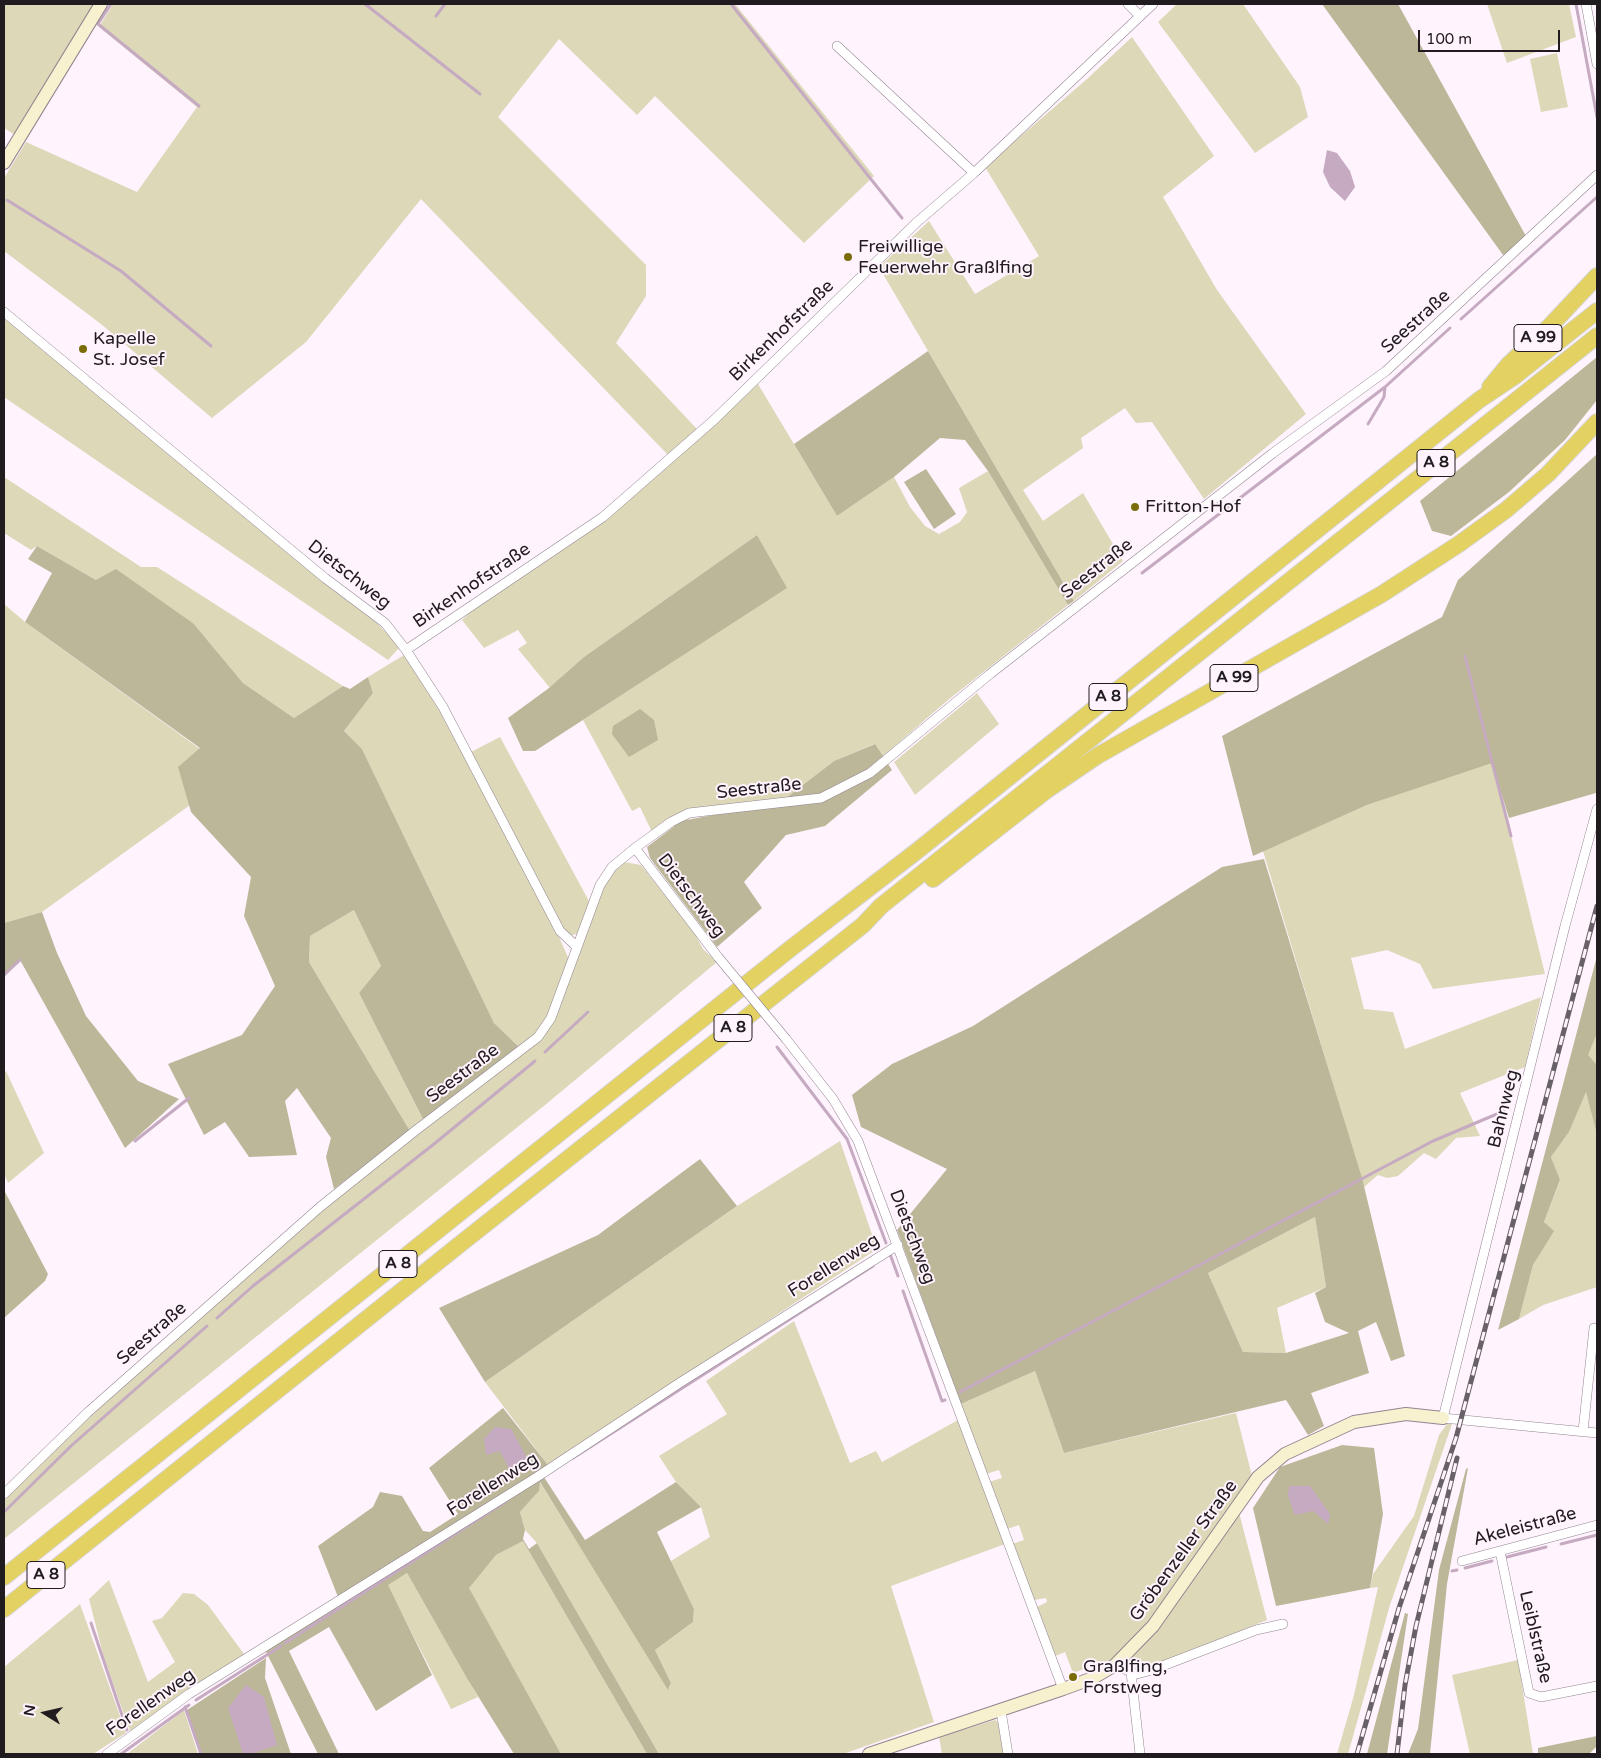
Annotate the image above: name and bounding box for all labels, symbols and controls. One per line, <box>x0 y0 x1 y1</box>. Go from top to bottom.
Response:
scale bar <box>1421 20 1564 52</box>
text: 100 m <box>1426 30 1472 48</box>
place label: Freiwillige Feuerwehr Graßlfing <box>858 236 1033 278</box>
marker: Freiwillige Feuerwehr Graßlfing <box>842 251 854 263</box>
street label: Birkenhofstraße <box>725 276 839 386</box>
street label: Seestraße <box>1377 286 1455 358</box>
road number: A 99 <box>1514 324 1562 352</box>
place label: Kapelle St. Josef <box>93 328 165 370</box>
marker: Kapelle St. Josef <box>77 343 89 355</box>
road number: A 8 <box>1417 449 1455 476</box>
place label: Fritton-Hof <box>1145 496 1241 518</box>
marker: Fritton-Hof <box>1129 501 1141 513</box>
street label: Seestraße <box>1057 534 1137 604</box>
street label: Dietschweg <box>303 536 395 614</box>
street label: Birkenhofstraße <box>409 539 535 633</box>
road number: A 99 <box>1210 664 1258 691</box>
road number: A 8 <box>1089 684 1127 710</box>
street label: Seestraße <box>716 774 802 804</box>
street label: Dietschweg <box>652 850 730 942</box>
road number: A 8 <box>714 1014 752 1042</box>
street label: Seestraße <box>423 1040 503 1108</box>
street label: Bahnweg <box>1484 1068 1524 1150</box>
street label: Dietschweg <box>884 1187 940 1287</box>
street label: Forellenweg <box>784 1229 884 1303</box>
road number: A 8 <box>379 1250 417 1278</box>
street label: Seestraße <box>113 1298 191 1370</box>
street label: Forellenweg <box>443 1448 543 1522</box>
street label: Gröbenzeller Straße <box>1126 1476 1242 1626</box>
street label: Akeleistraße <box>1471 1503 1579 1551</box>
road number: A 8 <box>27 1562 65 1588</box>
street label: Leiblstraße <box>1514 1589 1556 1685</box>
place label: Graßlfing, Forstweg <box>1083 1656 1168 1698</box>
street label: Forellenweg <box>102 1664 200 1742</box>
marker: Graßlfing, Forstweg <box>1067 1671 1079 1683</box>
north arrow <box>20 1688 70 1738</box>
text: N <box>20 1703 39 1717</box>

